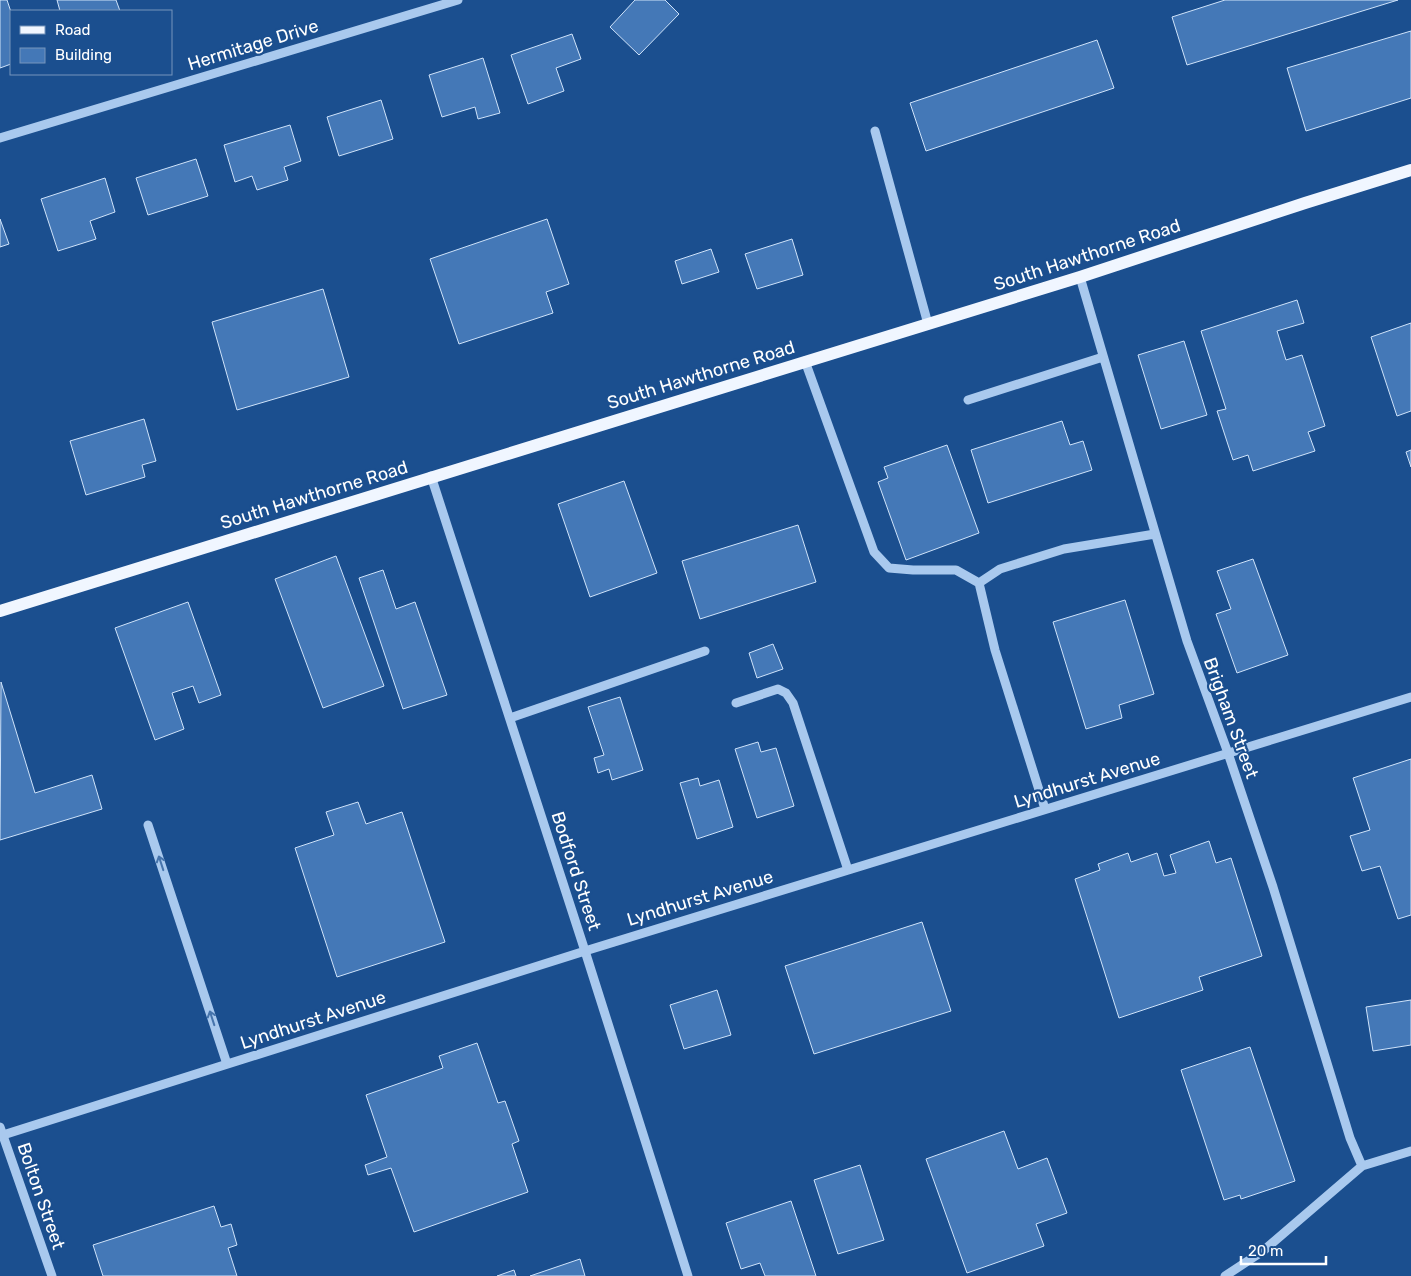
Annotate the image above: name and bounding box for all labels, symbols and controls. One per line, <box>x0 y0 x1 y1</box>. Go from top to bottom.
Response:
legend <box>10 10 172 75</box>
street label: Hermitage Drive <box>185 15 321 75</box>
text: Road <box>55 21 91 39</box>
text: Building <box>55 46 112 64</box>
street label: South Hawthorne Road <box>991 214 1183 296</box>
street label: South Hawthorne Road <box>604 336 798 414</box>
street label: South Hawthorne Road <box>217 456 411 534</box>
street label: Brigham Street <box>1199 654 1263 782</box>
street label: Lyndhurst Avenue <box>1011 747 1163 813</box>
street label: Bodford Street <box>546 809 606 933</box>
one-way arrow <box>156 856 165 872</box>
street label: Lyndhurst Avenue <box>624 865 776 931</box>
street label: Lyndhurst Avenue <box>237 986 389 1054</box>
one-way arrow <box>206 1010 216 1026</box>
street label: Bolton Street <box>12 1140 70 1252</box>
scale bar <box>1241 1234 1326 1266</box>
text: 20 m <box>1248 1242 1283 1260</box>

